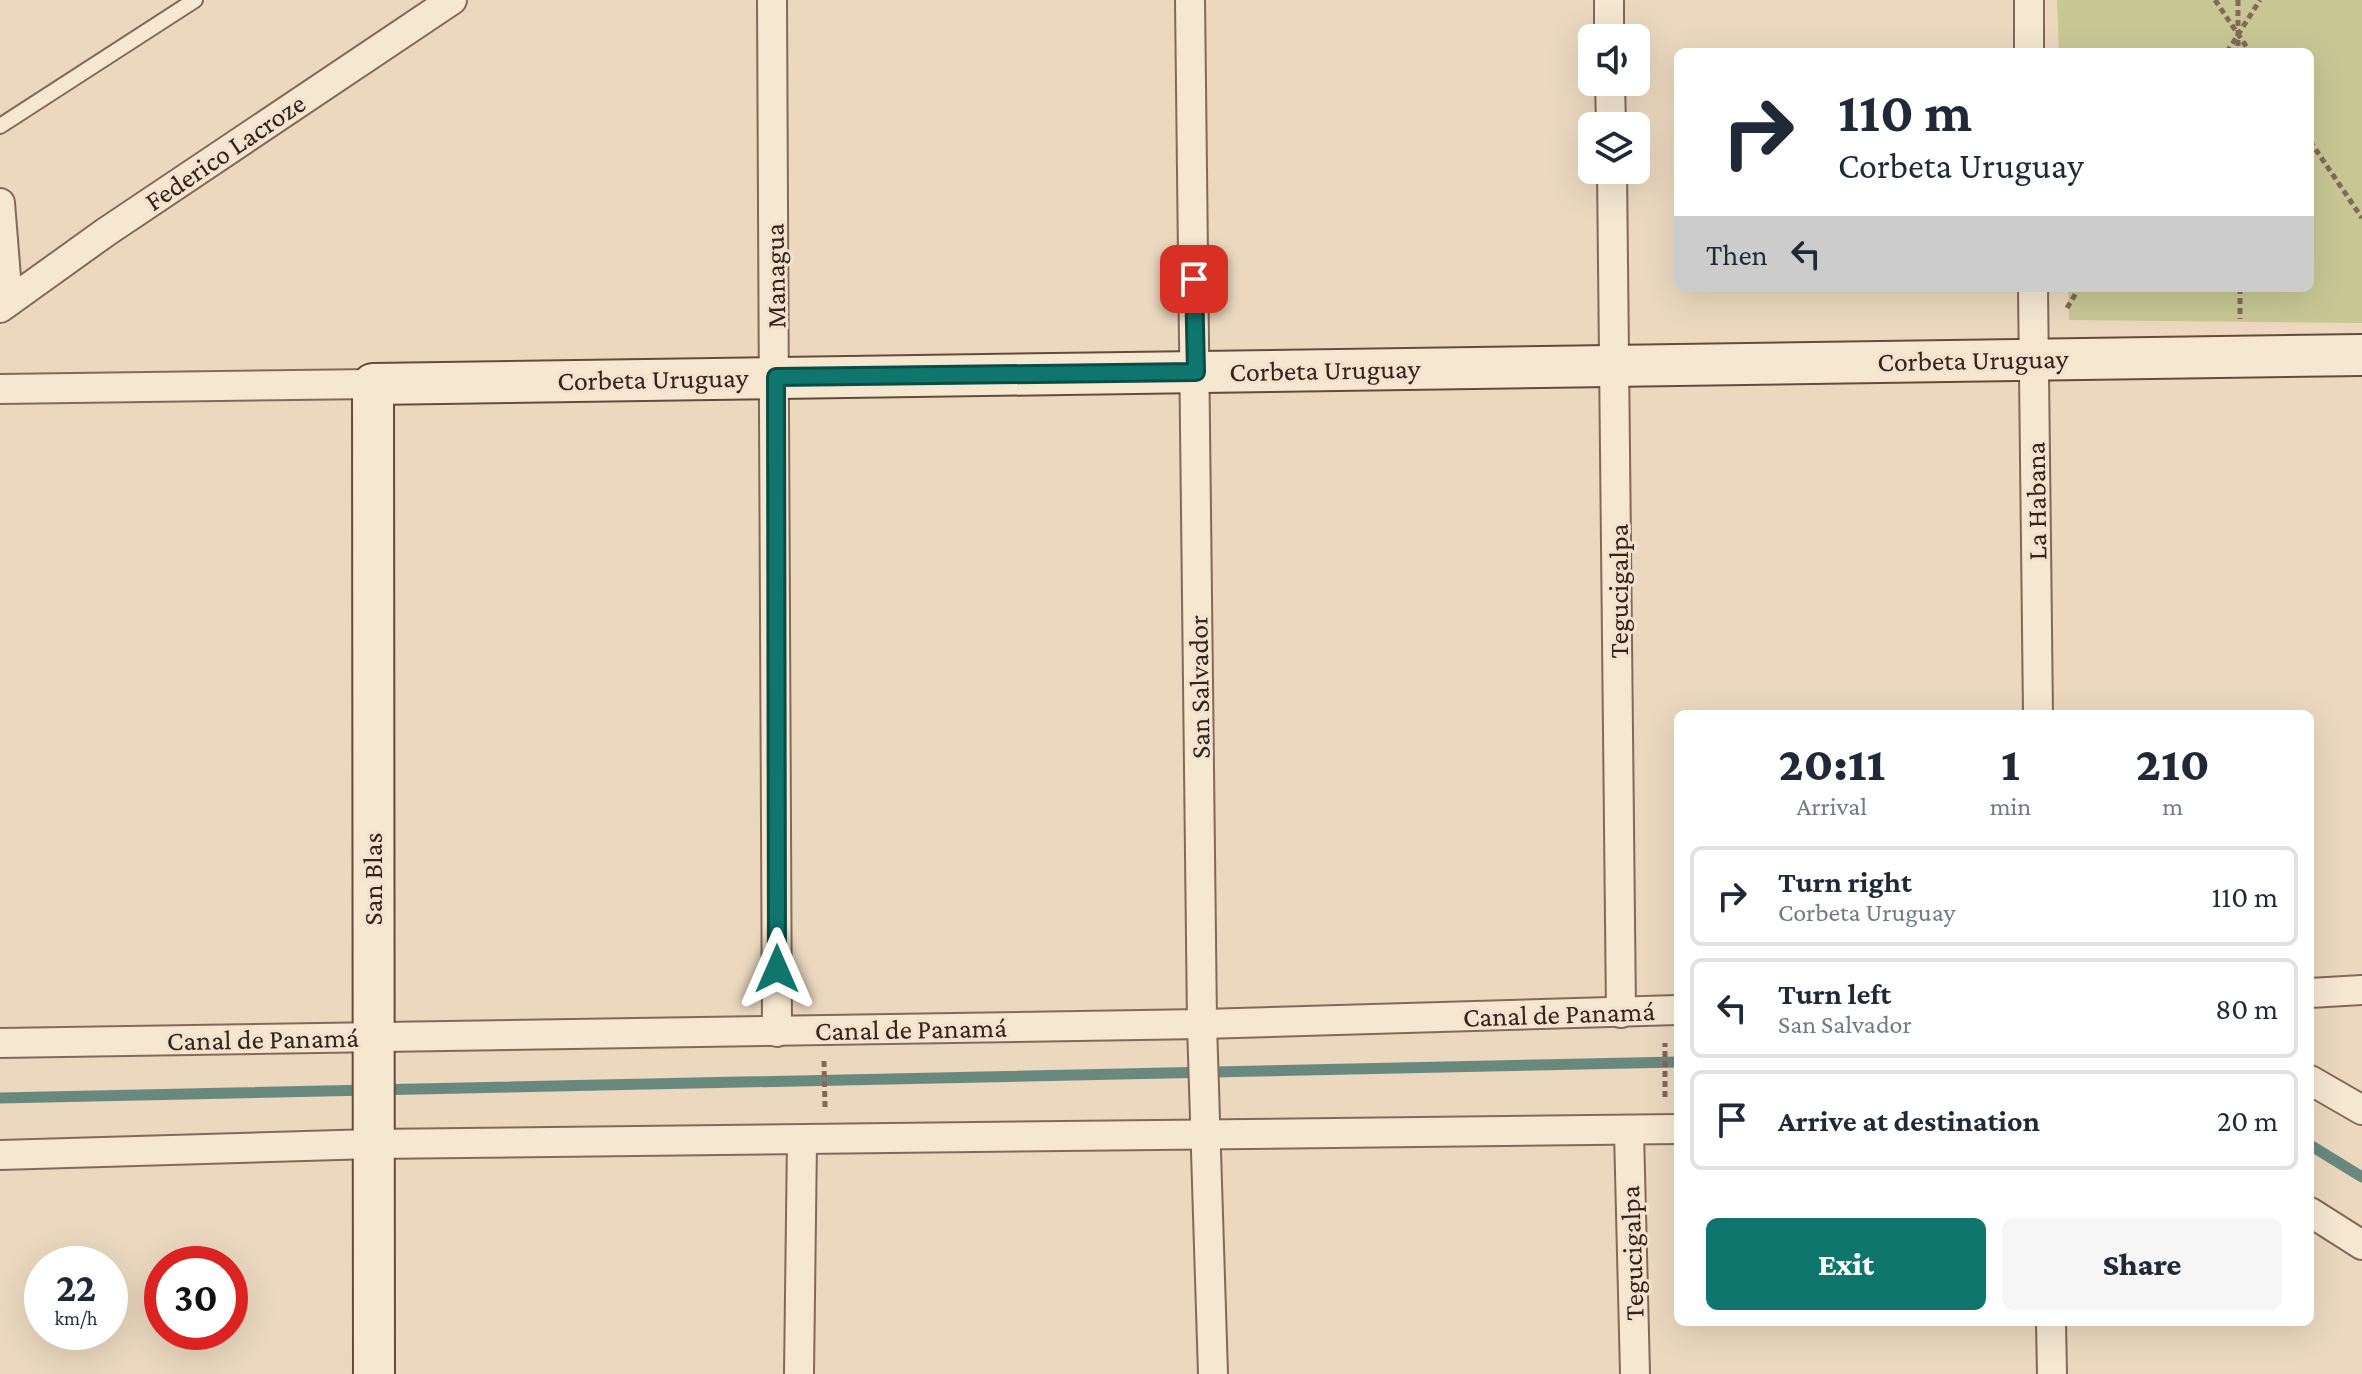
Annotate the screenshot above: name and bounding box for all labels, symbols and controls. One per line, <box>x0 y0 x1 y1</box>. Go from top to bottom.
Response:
map controls <box>1578 24 1650 184</box>
button: sound <box>1578 24 1650 96</box>
icon: right <box>1706 80 1810 184</box>
text: 110 m <box>1838 81 1972 143</box>
street label: Federico Lacroze <box>139 87 311 217</box>
button: layers <box>1578 112 1650 184</box>
text: Corbeta Uruguay <box>1838 146 2084 186</box>
street label: Managua <box>759 223 791 329</box>
icon: left <box>1784 232 1828 276</box>
text: Then <box>1706 238 1768 271</box>
pin <box>1160 245 1228 313</box>
icon: arrive <box>1172 257 1216 301</box>
street label: Corbeta Uruguay <box>1877 343 2070 377</box>
street label: Corbeta Uruguay <box>1229 353 1422 387</box>
street label: Corbeta Uruguay <box>557 362 750 396</box>
street label: La Habana <box>2019 441 2053 561</box>
street label: Tegucigalpa <box>1603 523 1634 659</box>
street label: San Salvador <box>1182 615 1216 759</box>
text: 20:11 <box>1778 737 1885 790</box>
text: 1 <box>2001 737 2020 790</box>
text: 210 <box>2136 737 2210 790</box>
text: Arrival <box>1796 792 1867 821</box>
text: min <box>1990 792 2031 821</box>
text: m <box>2162 792 2183 821</box>
street label: San Blas <box>357 833 388 925</box>
text: Turn right <box>1778 865 1912 898</box>
icon: right <box>1710 874 1754 918</box>
text: 110 m <box>2211 880 2278 913</box>
text: Corbeta Uruguay <box>1778 898 1956 927</box>
position arrow <box>735 927 819 1011</box>
text: Turn left <box>1778 977 1891 1010</box>
icon: left <box>1710 986 1754 1030</box>
text: 80 m <box>2215 992 2278 1025</box>
street label: Canal de Panamá <box>1462 995 1656 1033</box>
text: San Salvador <box>1778 1010 1912 1039</box>
street label: Canal de Panamá <box>815 1012 1007 1046</box>
street label: Canal de Panamá <box>167 1022 359 1056</box>
icon: arrive <box>1710 1098 1754 1142</box>
text: Arrive at destination <box>1778 1104 2040 1137</box>
text: 20 m <box>2217 1104 2278 1137</box>
street label: Tegucigalpa <box>1614 1185 1650 1321</box>
button: Exit <box>1706 1218 1986 1310</box>
button: Share <box>2002 1218 2282 1310</box>
speed limit sign: 30 <box>144 1246 248 1350</box>
text: 22 <box>56 1265 96 1310</box>
text: km/h <box>54 1307 98 1329</box>

